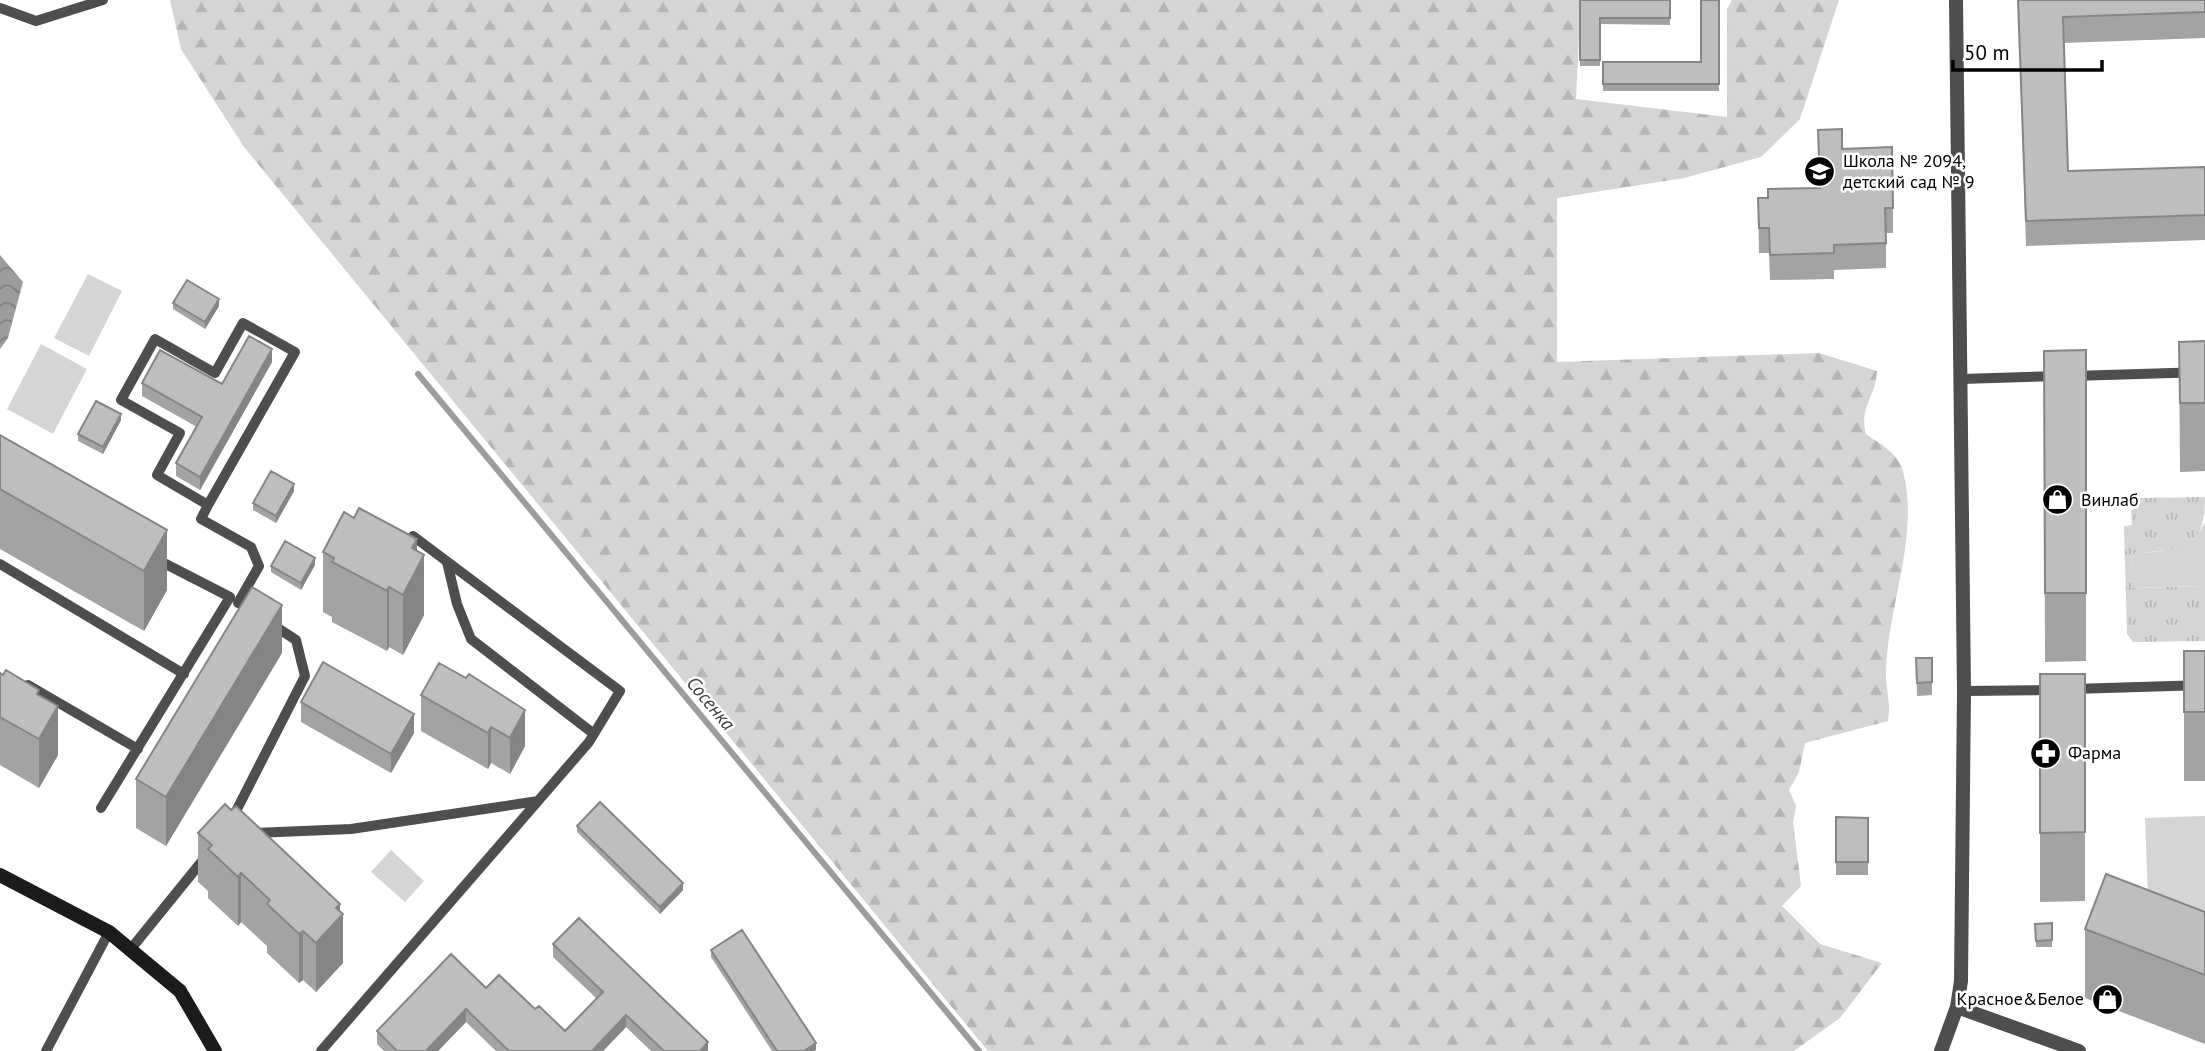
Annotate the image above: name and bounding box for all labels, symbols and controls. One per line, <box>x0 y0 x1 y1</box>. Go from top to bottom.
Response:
scale bar <box>1953 28 2102 72</box>
text: 50 m <box>1964 39 2010 66</box>
place label: Школа № 2094, детский сад № 9 <box>1843 149 1975 193</box>
school or university icon: Школа № 2094, детский сад № 9 <box>1803 154 1837 188</box>
shop icon: Винлаб <box>2041 483 2075 517</box>
place label: Винлаб <box>2081 488 2139 511</box>
water label: Сосенка <box>682 671 741 735</box>
pharmacy icon: Фарма <box>2028 736 2062 770</box>
place label: Фарма <box>2068 741 2121 764</box>
shop icon: Красное&Белое <box>2090 982 2124 1016</box>
place label: Красное&Белое <box>1957 987 2084 1010</box>

